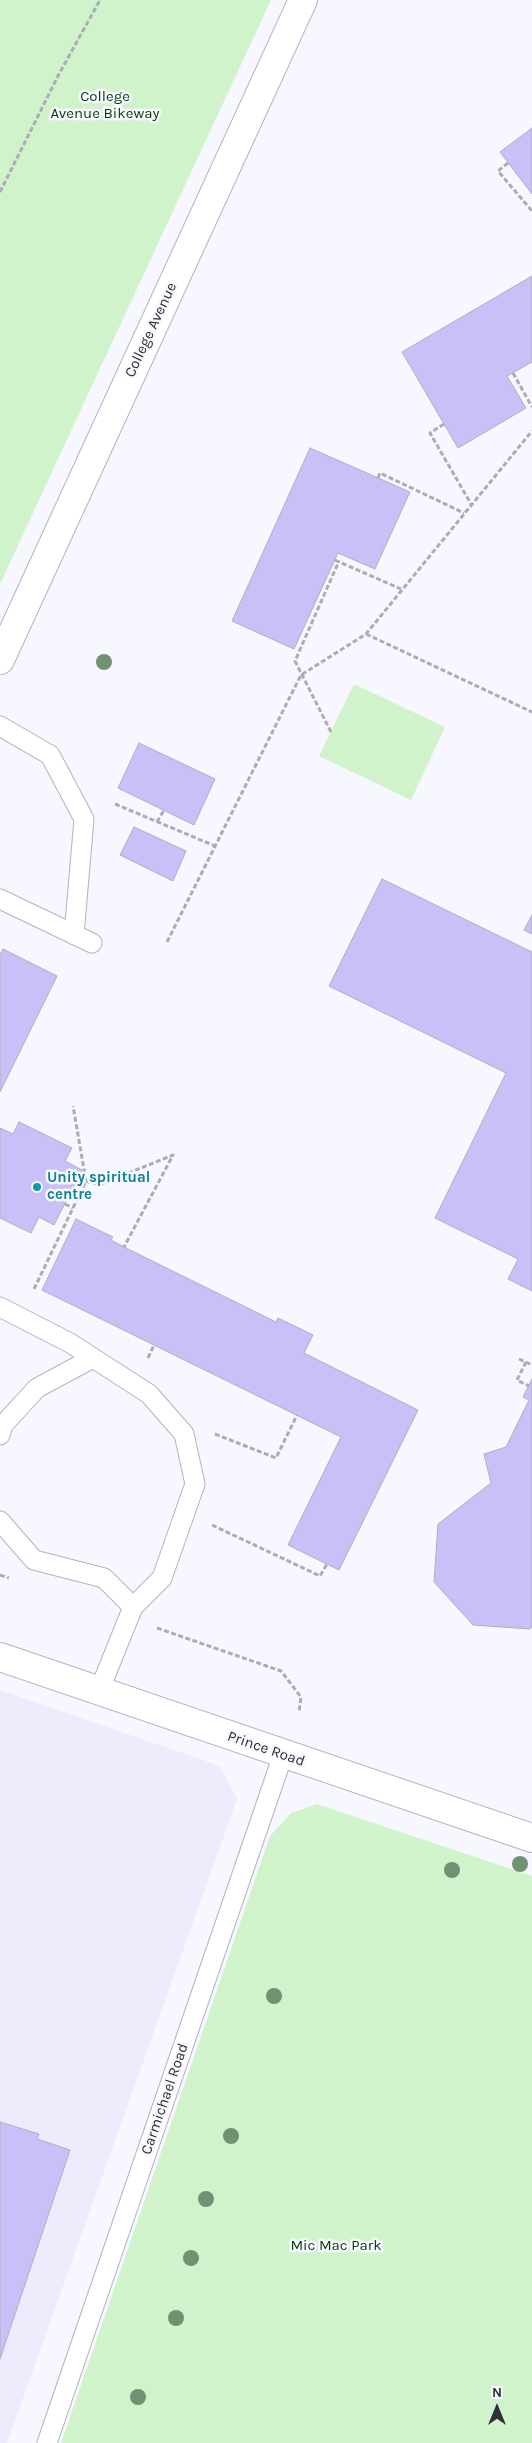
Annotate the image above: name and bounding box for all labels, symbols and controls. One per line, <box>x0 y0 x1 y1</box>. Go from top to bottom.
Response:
park label: College Avenue Bikeway <box>51 88 159 123</box>
street label: College Avenue <box>121 280 181 380</box>
place label: Unity spiritual centre <box>47 1169 150 1204</box>
marker: Unity spiritual centre <box>31 1181 43 1193</box>
street label: Prince Road <box>225 1727 307 1771</box>
street label: Carmichael Road <box>138 2041 192 2157</box>
park label: Mic Mac Park <box>290 2237 382 2255</box>
north arrow <box>472 2383 522 2433</box>
text: N <box>492 2384 502 2401</box>

